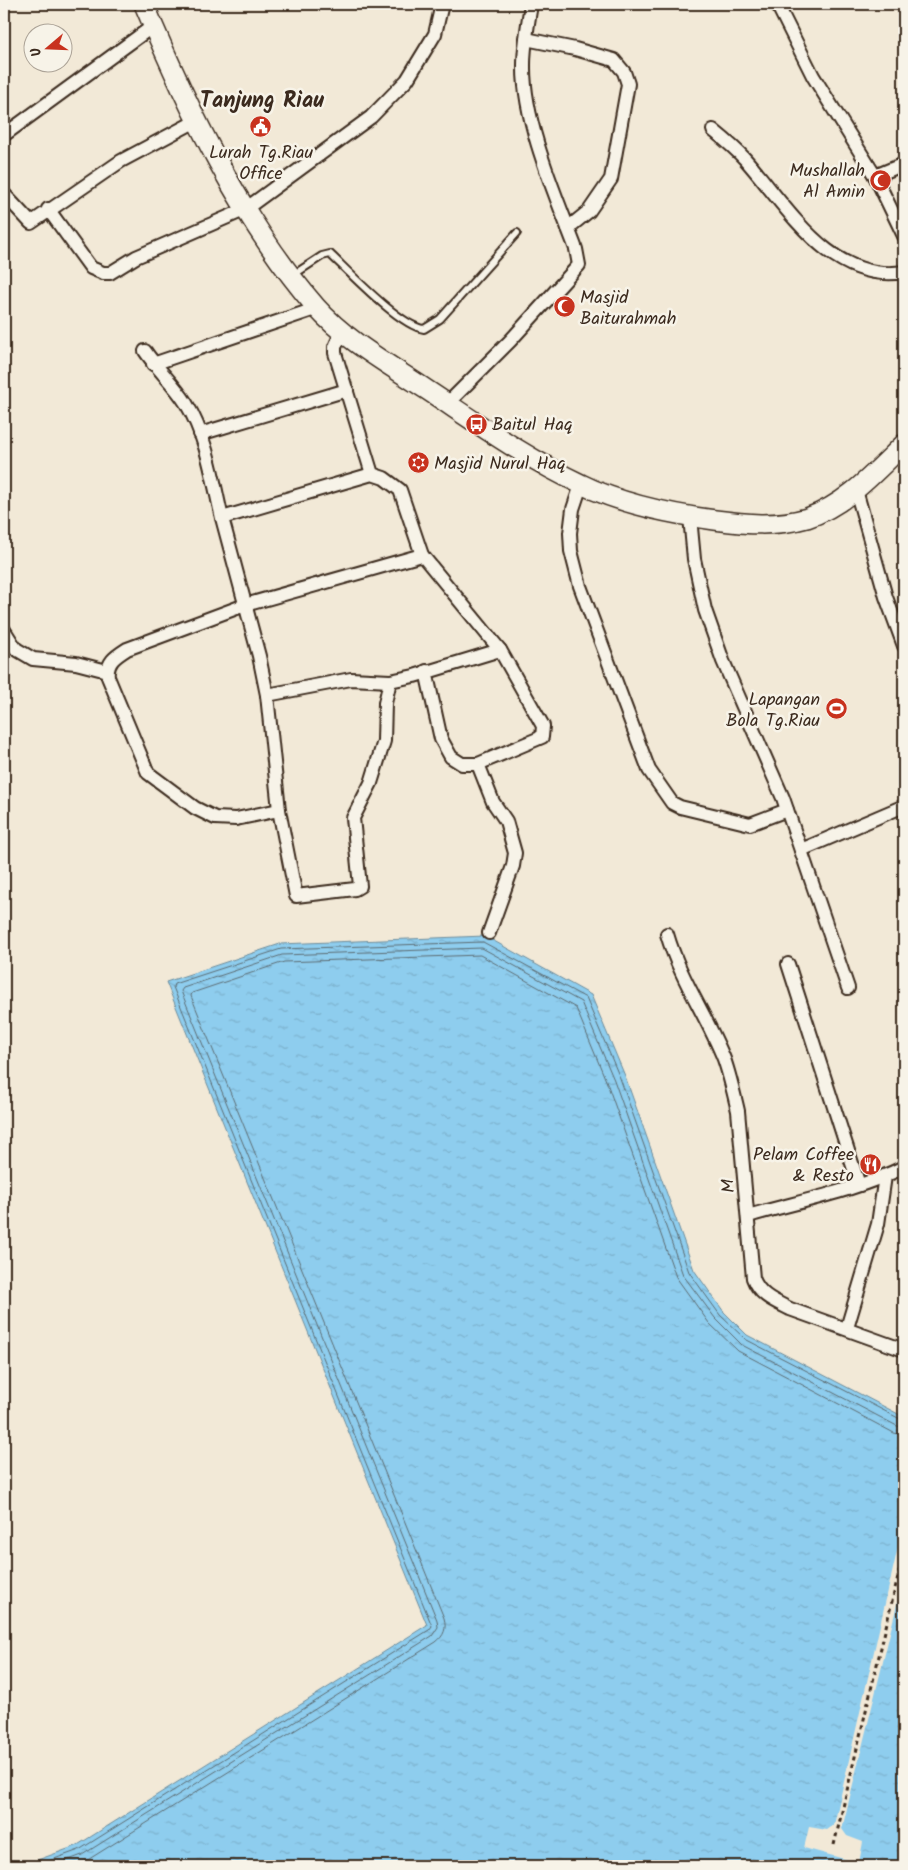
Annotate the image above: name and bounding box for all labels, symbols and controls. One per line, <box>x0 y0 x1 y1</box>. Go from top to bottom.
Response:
north arrow <box>22 22 72 72</box>
text: U <box>25 44 48 59</box>
district label: Tanjung Riau <box>200 84 324 119</box>
public building icon: Lurah Tg.Riau Office <box>249 115 273 139</box>
place label: Lurah Tg.Riau Office <box>209 139 313 189</box>
place label: Mushallah Al Amin <box>789 157 865 207</box>
mosque icon: Mushallah Al Amin <box>869 168 893 192</box>
place label: Masjid Baiturahmah <box>580 284 676 334</box>
mosque icon: Masjid Baiturahmah <box>552 295 576 319</box>
place label: Baitul Haq <box>492 411 572 440</box>
bus stop icon: Baitul Haq <box>464 412 488 436</box>
place label: Masjid Nurul Haq <box>434 450 566 479</box>
synagogue icon: Masjid Nurul Haq <box>406 451 430 475</box>
place label: Lapangan Bola Tg.Riau <box>726 686 820 736</box>
sports icon: Lapangan Bola Tg.Riau <box>824 697 848 721</box>
place label: Pelam Coffee & Resto <box>753 1141 854 1191</box>
restaurant icon: Pelam Coffee & Resto <box>858 1152 882 1176</box>
street label: M <box>714 1177 745 1194</box>

